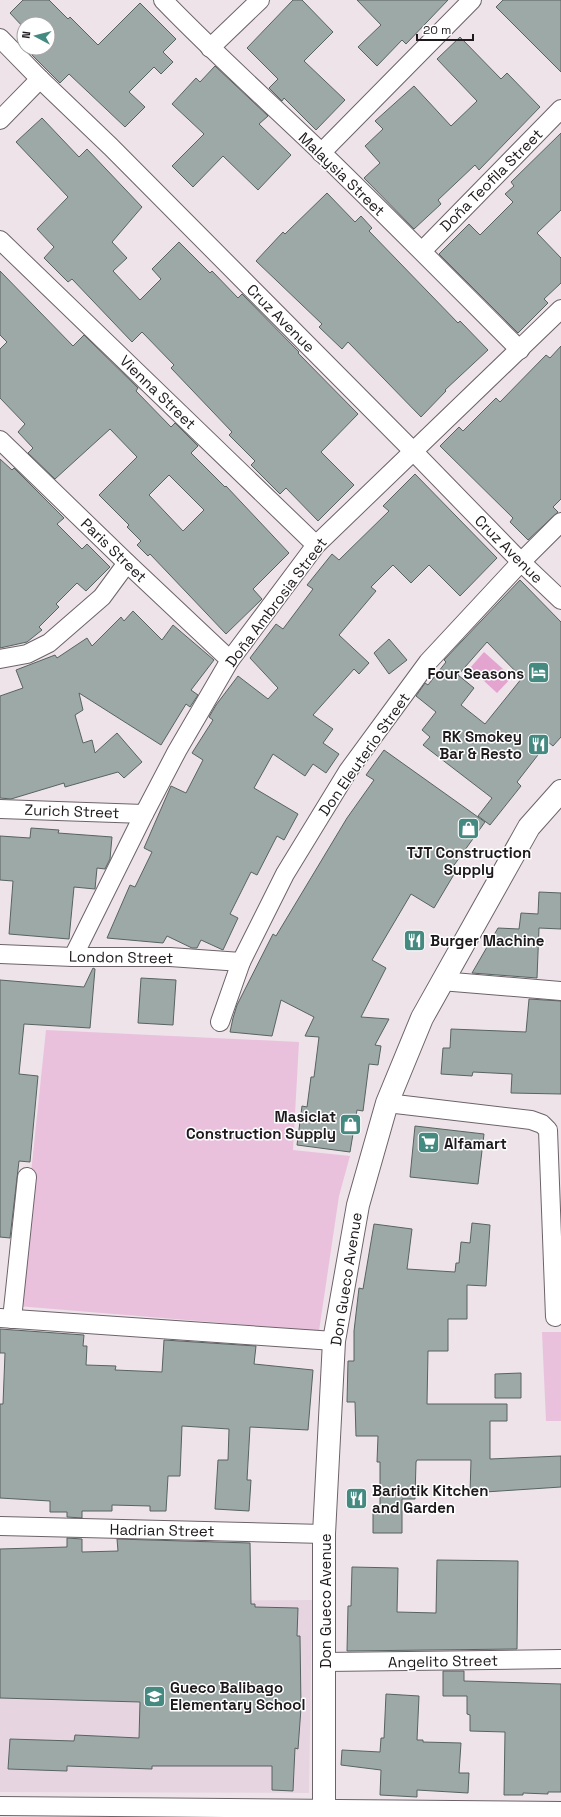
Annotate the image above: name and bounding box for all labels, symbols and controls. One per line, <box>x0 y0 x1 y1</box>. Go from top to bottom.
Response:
north arrow <box>16 16 56 56</box>
scale bar <box>417 16 473 42</box>
text: 20 m <box>423 22 451 38</box>
text: N <box>19 30 33 39</box>
street label: Doña Teofila Street <box>436 125 546 235</box>
street label: Malaysia Street <box>295 128 389 220</box>
street label: Cruz Avenue <box>243 280 319 356</box>
street label: Vienna Street <box>116 351 200 433</box>
street label: Cruz Avenue <box>471 511 547 587</box>
street label: Paris Street <box>77 514 151 586</box>
street label: Doña Ambrosia Street <box>221 533 331 671</box>
hotel icon: Four Seasons <box>526 660 552 686</box>
place label: Four Seasons <box>427 664 524 683</box>
street label: Don Eleuterio Street <box>314 689 414 819</box>
place label: RK Smokey Bar & Resto <box>439 727 522 763</box>
restaurant icon: RK Smokey Bar & Resto <box>525 732 551 758</box>
street label: Zurich Street <box>24 800 120 822</box>
shop icon: TJT Construction Supply <box>456 816 482 842</box>
place label: TJT Construction Supply <box>407 843 531 879</box>
restaurant icon: Burger Machine <box>402 927 428 953</box>
place label: Burger Machine <box>430 931 545 950</box>
street label: London Street <box>69 947 173 967</box>
place label: Masiclat Construction Supply <box>186 1107 336 1143</box>
shop icon: Masiclat Construction Supply <box>338 1112 364 1138</box>
supermarket icon: Alfamart <box>415 1130 441 1156</box>
place label: Alfamart <box>444 1134 507 1153</box>
street label: Don Gueco Avenue <box>326 1211 366 1347</box>
place label: Bariotik Kitchen and Garden <box>372 1481 488 1517</box>
restaurant icon: Bariotik Kitchen and Garden <box>343 1486 369 1512</box>
street label: Hadrian Street <box>109 1520 215 1540</box>
street label: Don Gueco Avenue <box>316 1533 335 1669</box>
street label: Angelito Street <box>388 1651 498 1671</box>
place label: Gueco Balibago Elementary School <box>170 1678 305 1714</box>
school or university icon: Gueco Balibago Elementary School <box>142 1683 168 1709</box>

